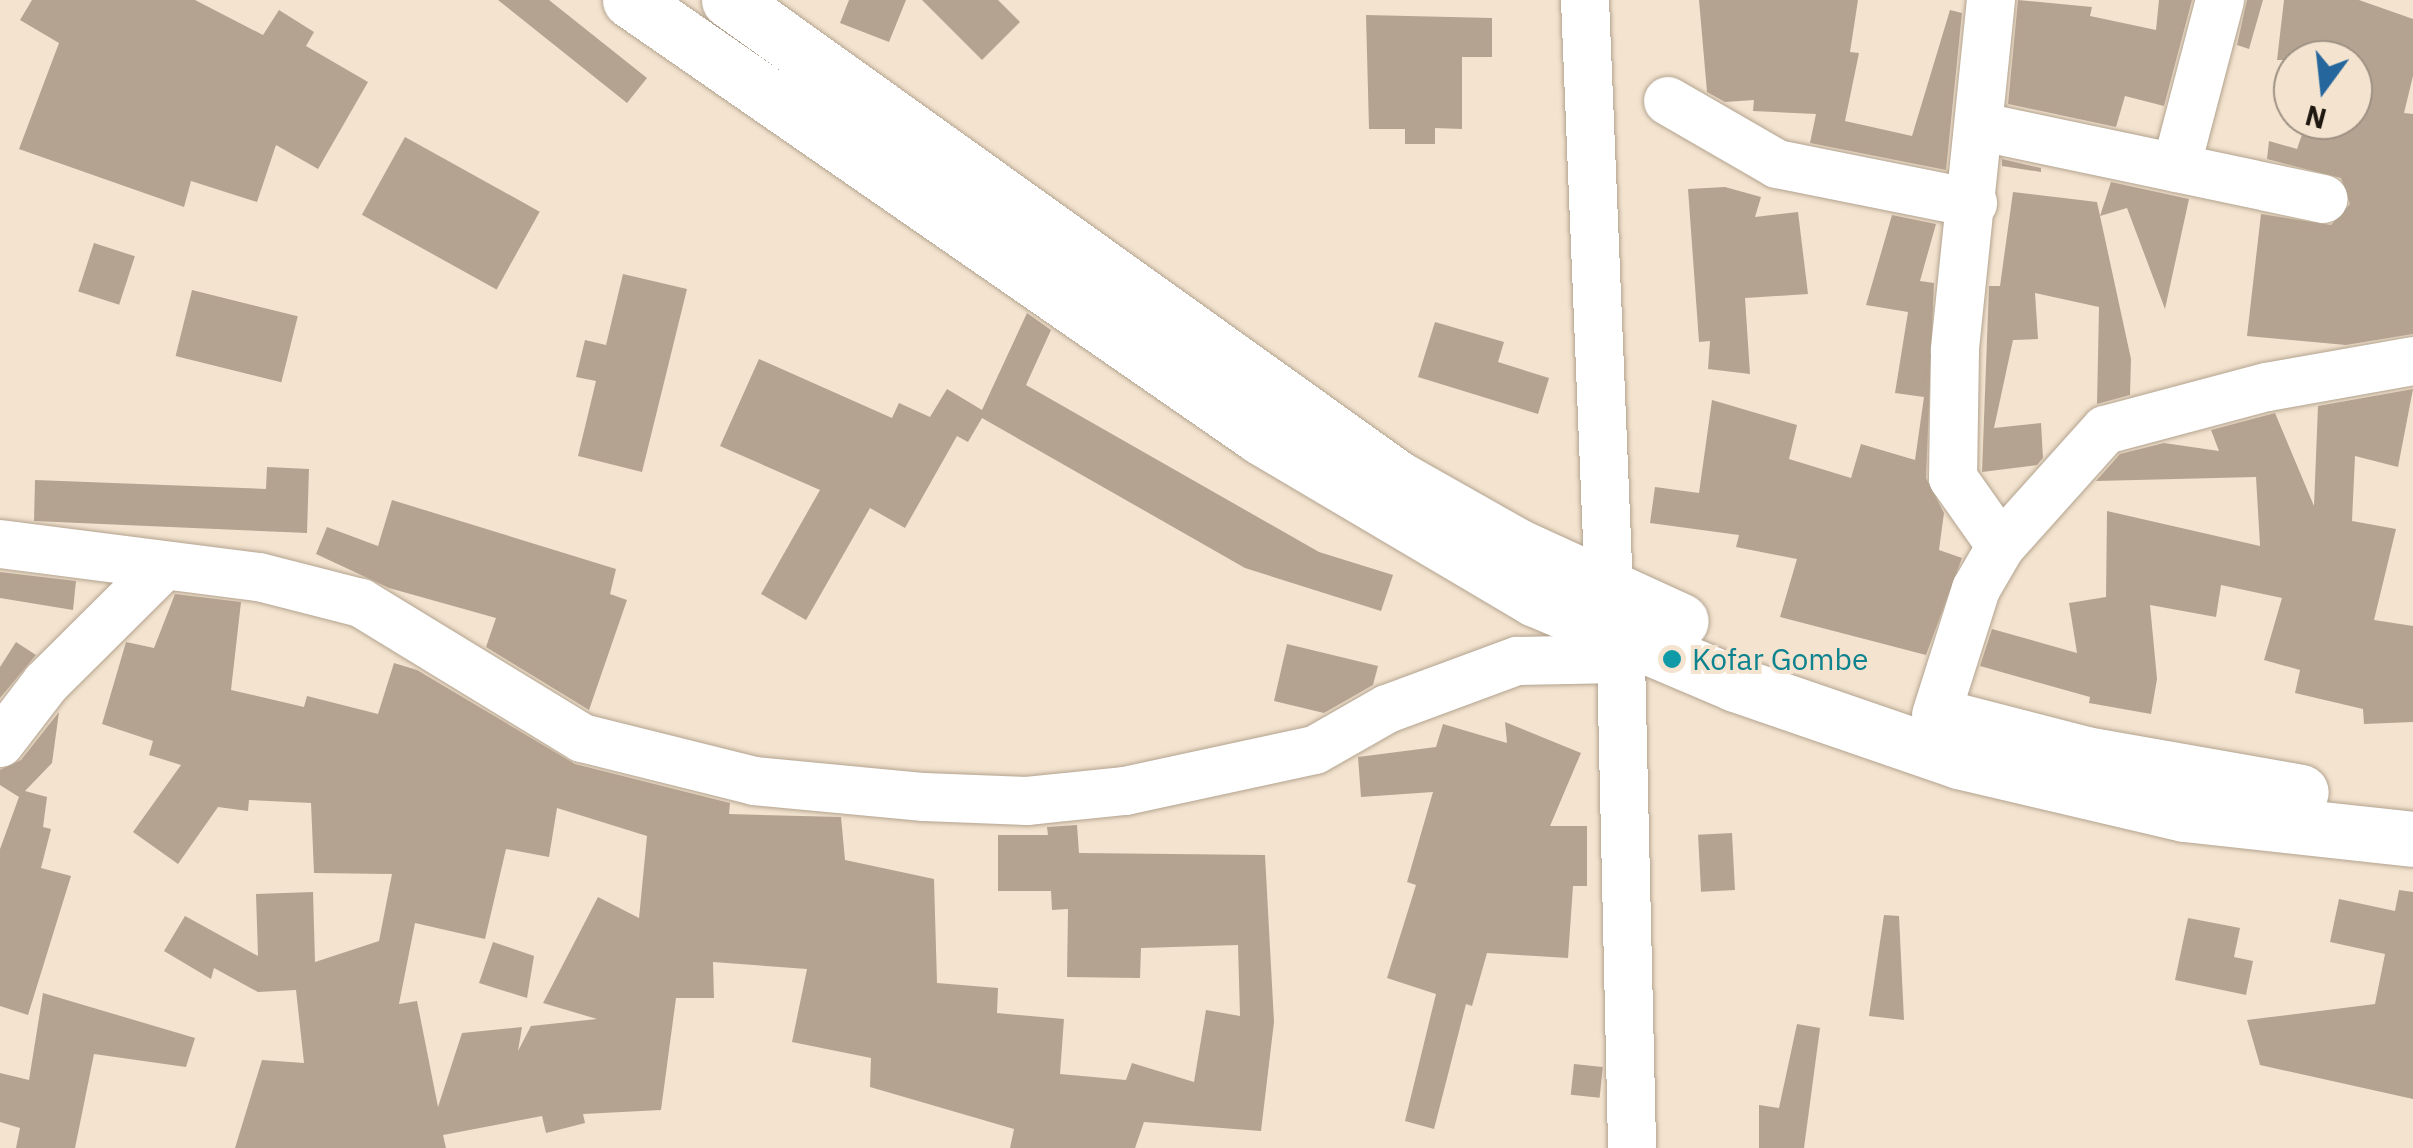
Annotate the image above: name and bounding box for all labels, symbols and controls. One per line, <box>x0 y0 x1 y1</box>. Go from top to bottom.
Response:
north arrow <box>2273 40 2373 140</box>
text: N <box>2301 97 2330 138</box>
place label: Kofar Gombe <box>1692 641 1868 677</box>
marker: Kofar Gombe <box>1661 648 1683 670</box>

